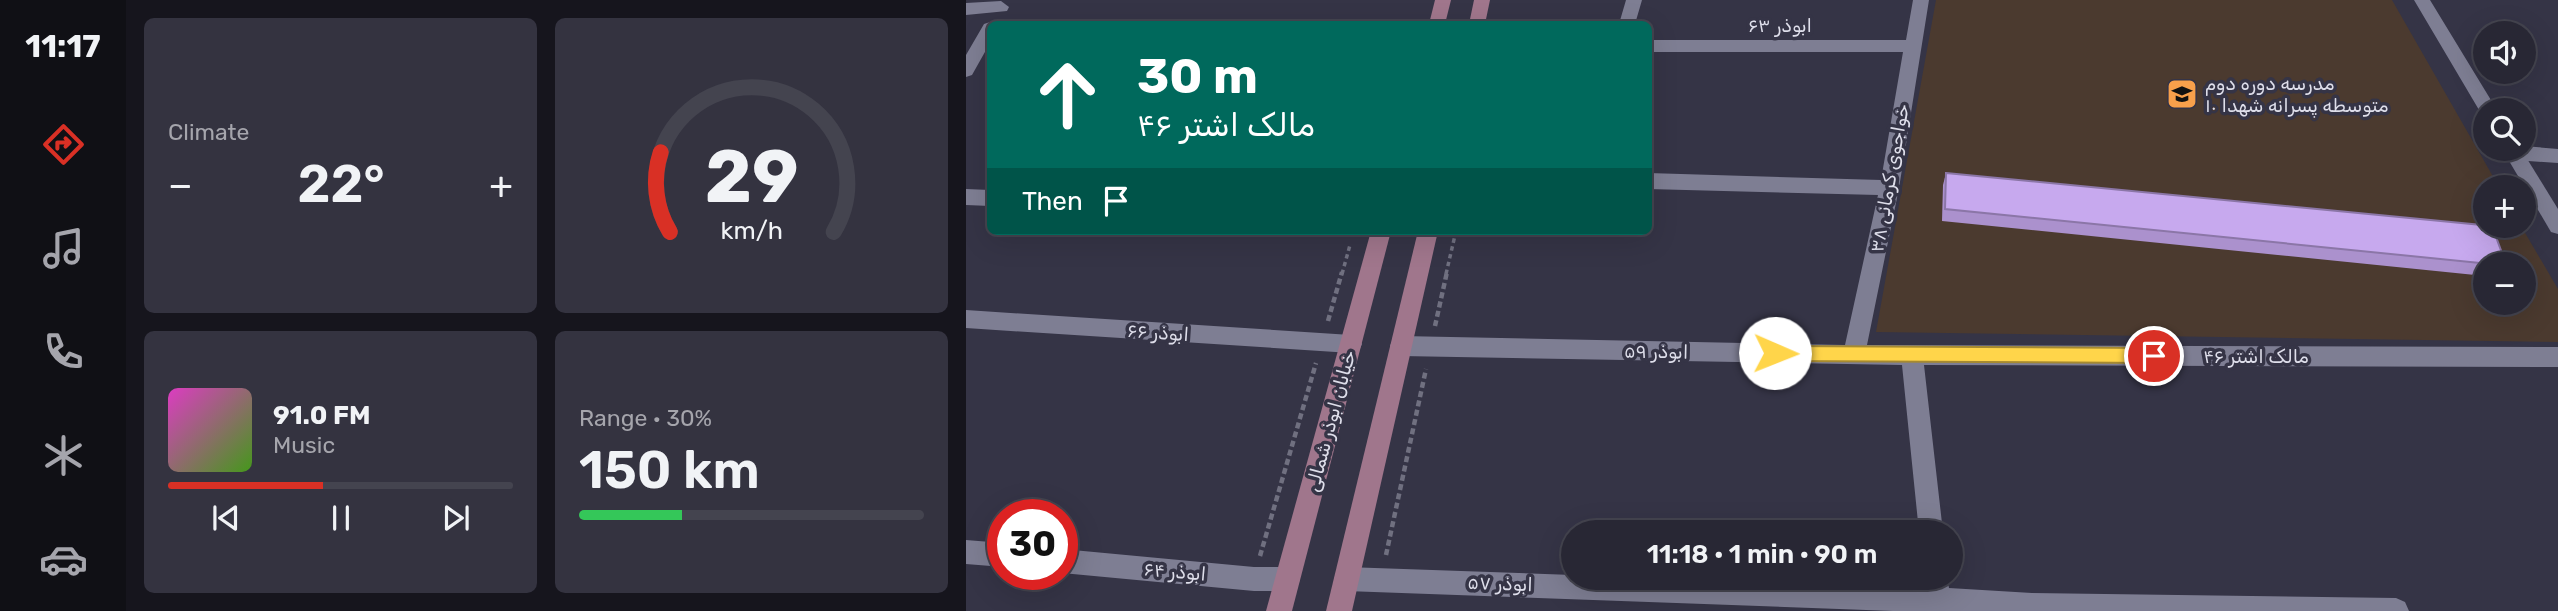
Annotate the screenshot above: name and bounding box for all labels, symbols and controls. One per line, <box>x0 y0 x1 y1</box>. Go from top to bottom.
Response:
street label: ابوذر ۶۳ <box>1748 14 1812 37</box>
map controls <box>2473 21 2536 315</box>
button: sound <box>2473 21 2536 84</box>
text: 11:17 <box>25 27 101 65</box>
text: 30 m <box>1137 47 1258 105</box>
icon: ahead <box>1022 49 1113 140</box>
place label: مدرسه دوره دوم متوسطه پسرانه شهدا ۱۰ <box>2205 72 2389 119</box>
school or university icon: مدرسه دوره دوم متوسطه پسرانه شهدا ۱۰ <box>2165 77 2199 111</box>
button: search <box>2473 98 2536 161</box>
street label: خواجوی کرمانی ۳۸ <box>1865 102 1914 254</box>
text: مالک اشتر ۴۶ <box>1137 106 1315 144</box>
text: Climate <box>168 118 249 146</box>
icon: directions <box>39 120 88 169</box>
text: 29 <box>705 134 798 220</box>
text: 22° <box>298 153 385 215</box>
text: − <box>168 162 193 208</box>
text: + <box>489 162 513 208</box>
button: + <box>2473 175 2536 238</box>
icon: arrive <box>1097 182 1135 220</box>
text: Then <box>1022 186 1083 217</box>
text: km/h <box>720 215 783 244</box>
icon: music <box>39 224 88 273</box>
button: − <box>2473 252 2536 315</box>
position arrow <box>1738 316 1812 390</box>
street label: ابوذر ۶۶ <box>1126 319 1190 346</box>
pin <box>2124 326 2184 386</box>
icon: phone <box>39 327 88 376</box>
icon: arrive <box>2135 337 2173 375</box>
street label: ابوذر ۵۹ <box>1624 339 1688 364</box>
street label: مالک اشتر ۴۶ <box>2203 345 2309 368</box>
street label: خیابان ابوذر شمالی <box>1301 348 1360 494</box>
text: 91.0 FM <box>273 400 371 431</box>
text: Range · 30% <box>579 404 712 432</box>
icon: climate <box>39 431 88 480</box>
text: Music <box>273 431 335 459</box>
text: 150 km <box>579 439 760 501</box>
icon: previous <box>207 499 245 537</box>
icon: pause <box>322 499 360 537</box>
icon: next <box>437 499 475 537</box>
speed limit sign: 30 <box>987 499 1078 590</box>
icon: car <box>39 535 88 584</box>
text: 11:18 · 1 min · 90 m <box>1647 539 1877 570</box>
street label: ابوذر ۶۴ <box>1143 557 1207 586</box>
street label: ابوذر ۵۷ <box>1467 571 1533 596</box>

